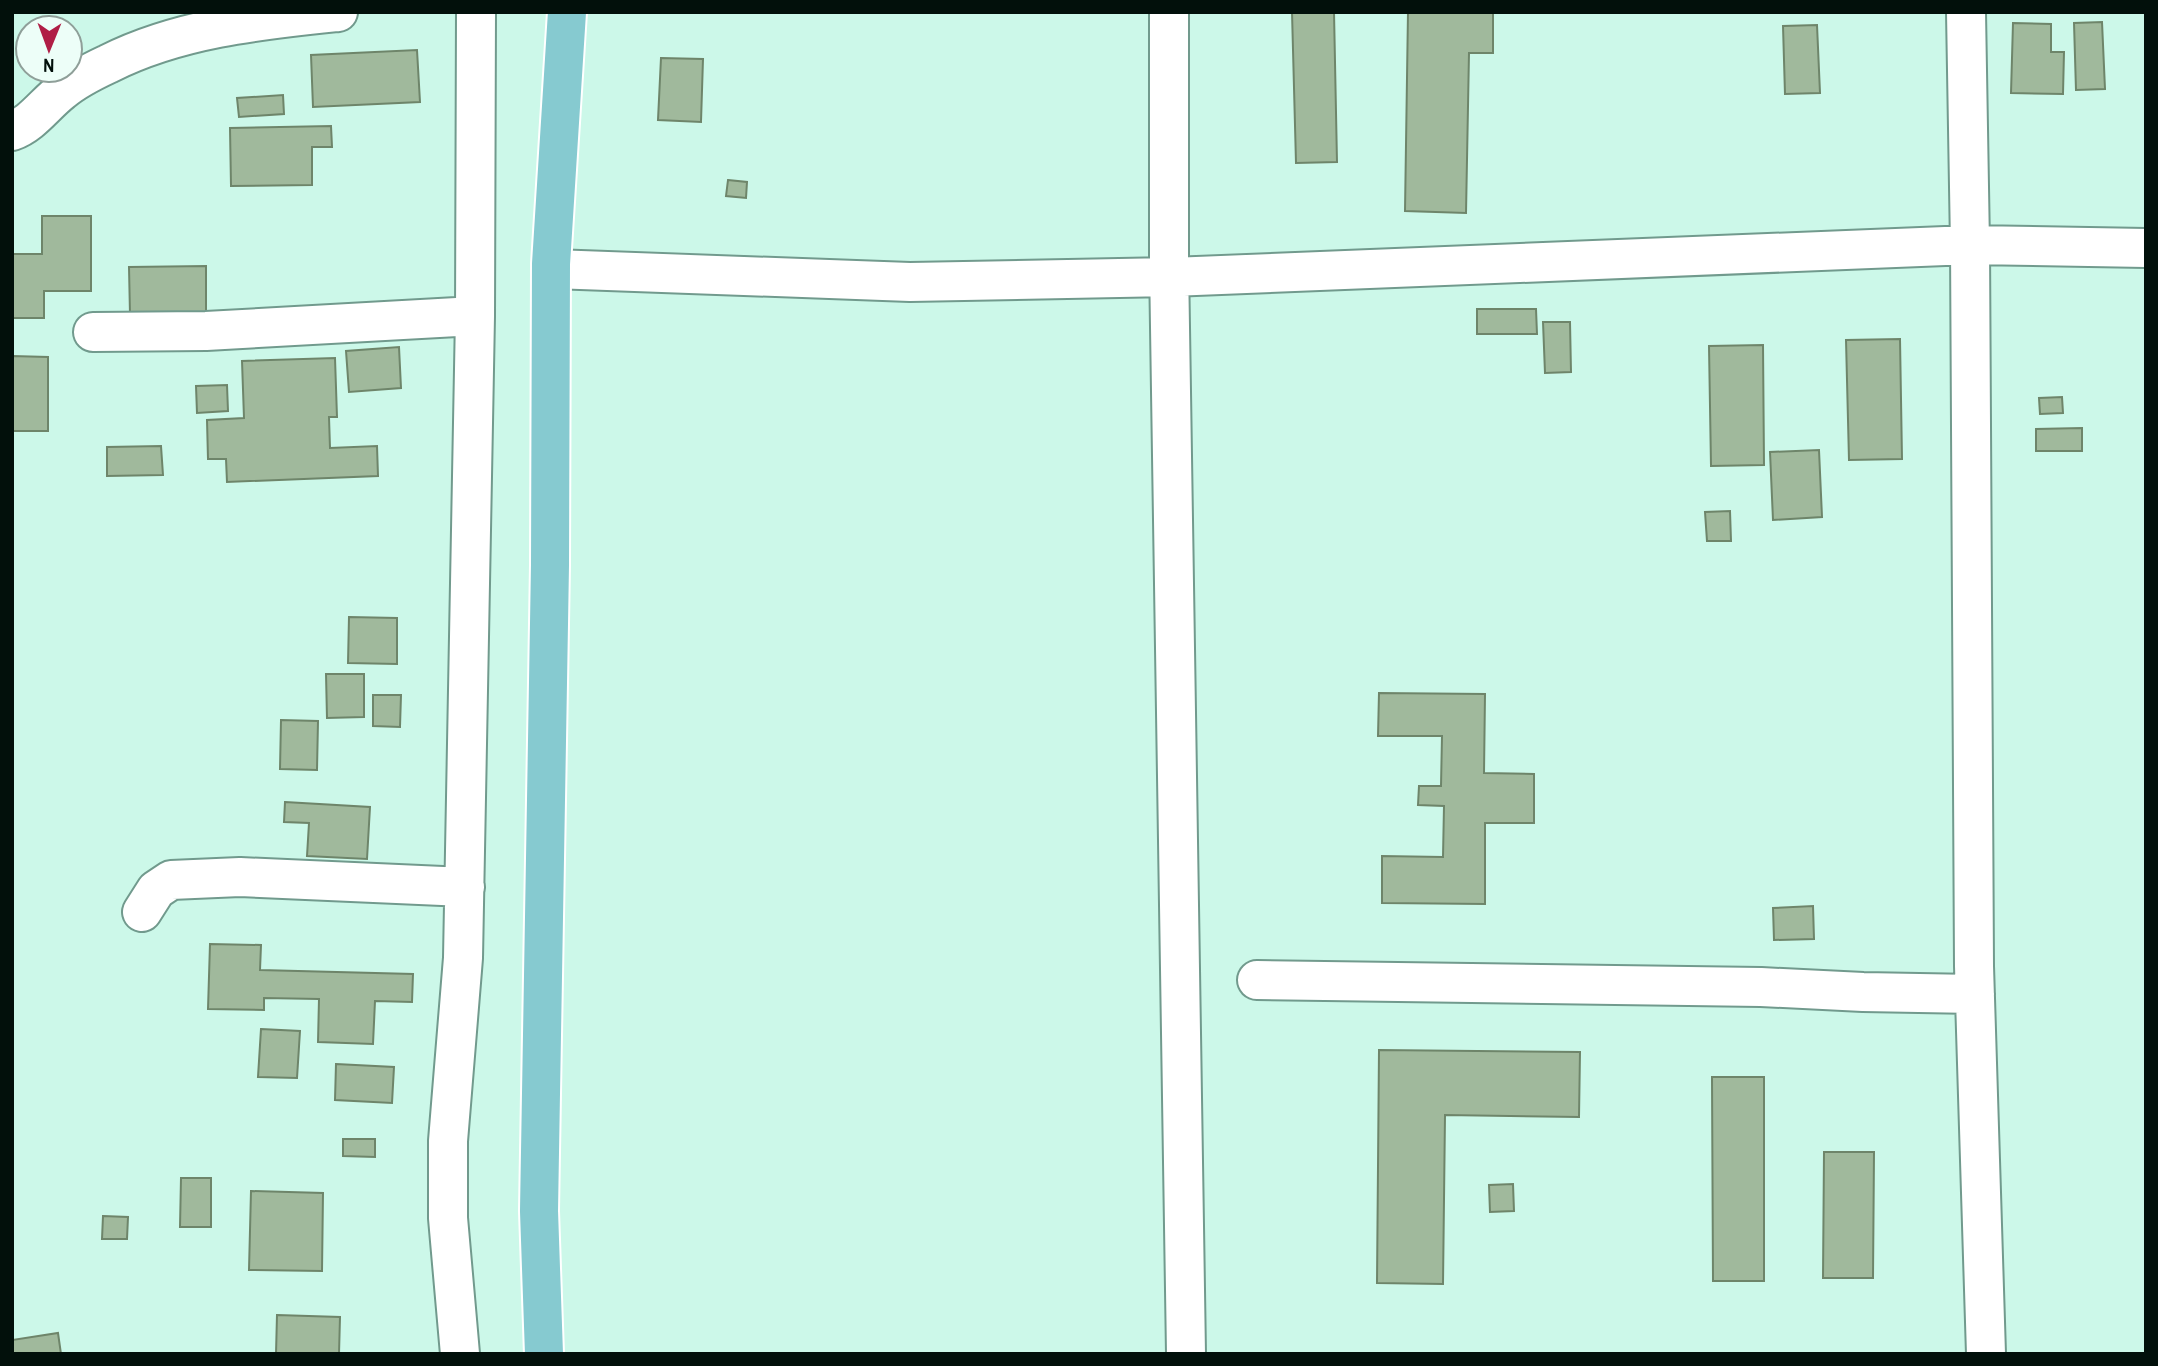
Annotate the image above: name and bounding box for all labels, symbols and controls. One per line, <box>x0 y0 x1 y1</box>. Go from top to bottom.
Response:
north arrow <box>14 14 84 84</box>
text: N <box>43 53 55 79</box>

